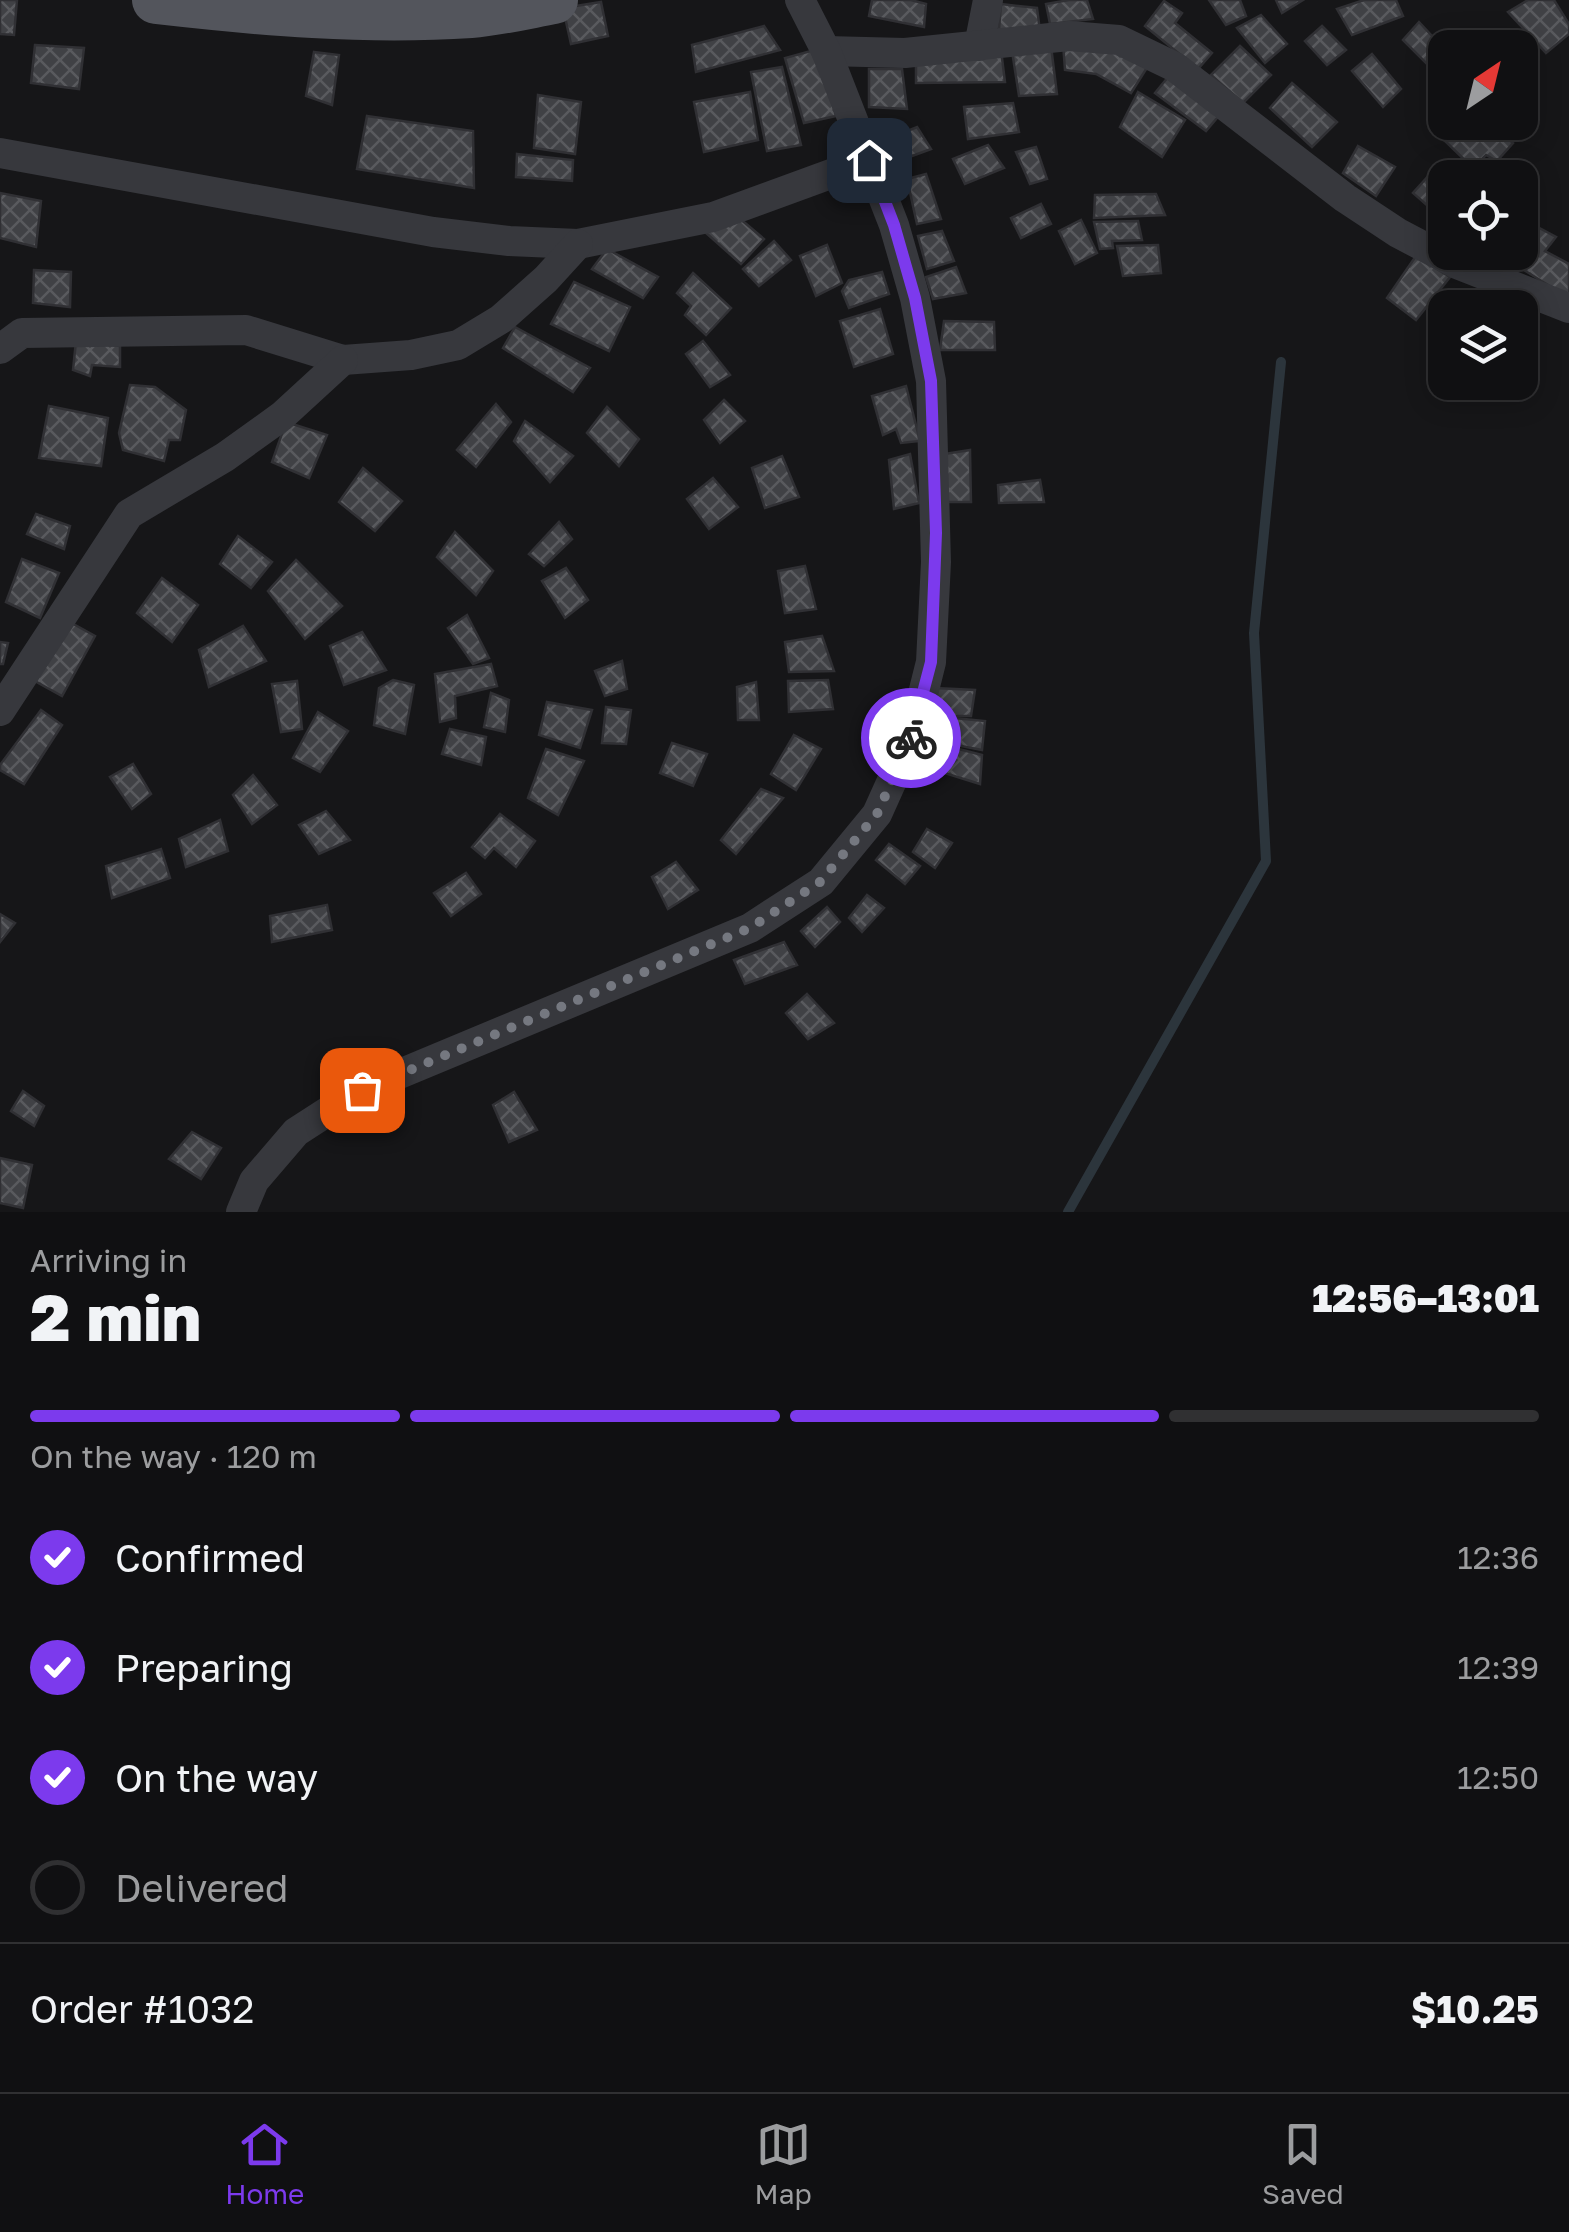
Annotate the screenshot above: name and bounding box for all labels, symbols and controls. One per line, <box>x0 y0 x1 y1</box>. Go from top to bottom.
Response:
north arrow <box>1428 30 1538 140</box>
map controls <box>1428 30 1538 400</box>
pin <box>827 118 912 203</box>
icon: home <box>842 133 897 188</box>
button: locate <box>1428 160 1538 270</box>
button: layers <box>1428 290 1538 400</box>
courier <box>861 688 961 788</box>
icon: bike <box>884 711 939 766</box>
pin <box>320 1048 405 1133</box>
icon: bag <box>335 1063 390 1118</box>
text: Arriving in <box>30 1241 187 1279</box>
text: 12:56–13:01 <box>1312 1275 1539 1320</box>
text: 2 min <box>30 1277 201 1355</box>
text: On the way · 120 m <box>30 1437 317 1475</box>
icon: check <box>30 1530 85 1585</box>
text: Confirmed <box>115 1535 305 1580</box>
text: 12:36 <box>1457 1538 1539 1576</box>
icon: check <box>30 1640 85 1695</box>
text: Preparing <box>115 1645 293 1690</box>
text: 12:39 <box>1457 1648 1539 1686</box>
icon: check <box>30 1750 85 1805</box>
text: On the way <box>115 1755 318 1800</box>
text: 12:50 <box>1457 1758 1539 1796</box>
text: Delivered <box>115 1865 288 1910</box>
text: Order #1032 <box>30 1986 254 2031</box>
text: $10.25 <box>1411 1986 1539 2031</box>
tab: Home <box>225 2117 304 2210</box>
tab: Map <box>755 2117 812 2210</box>
tab: Saved <box>1262 2117 1344 2210</box>

